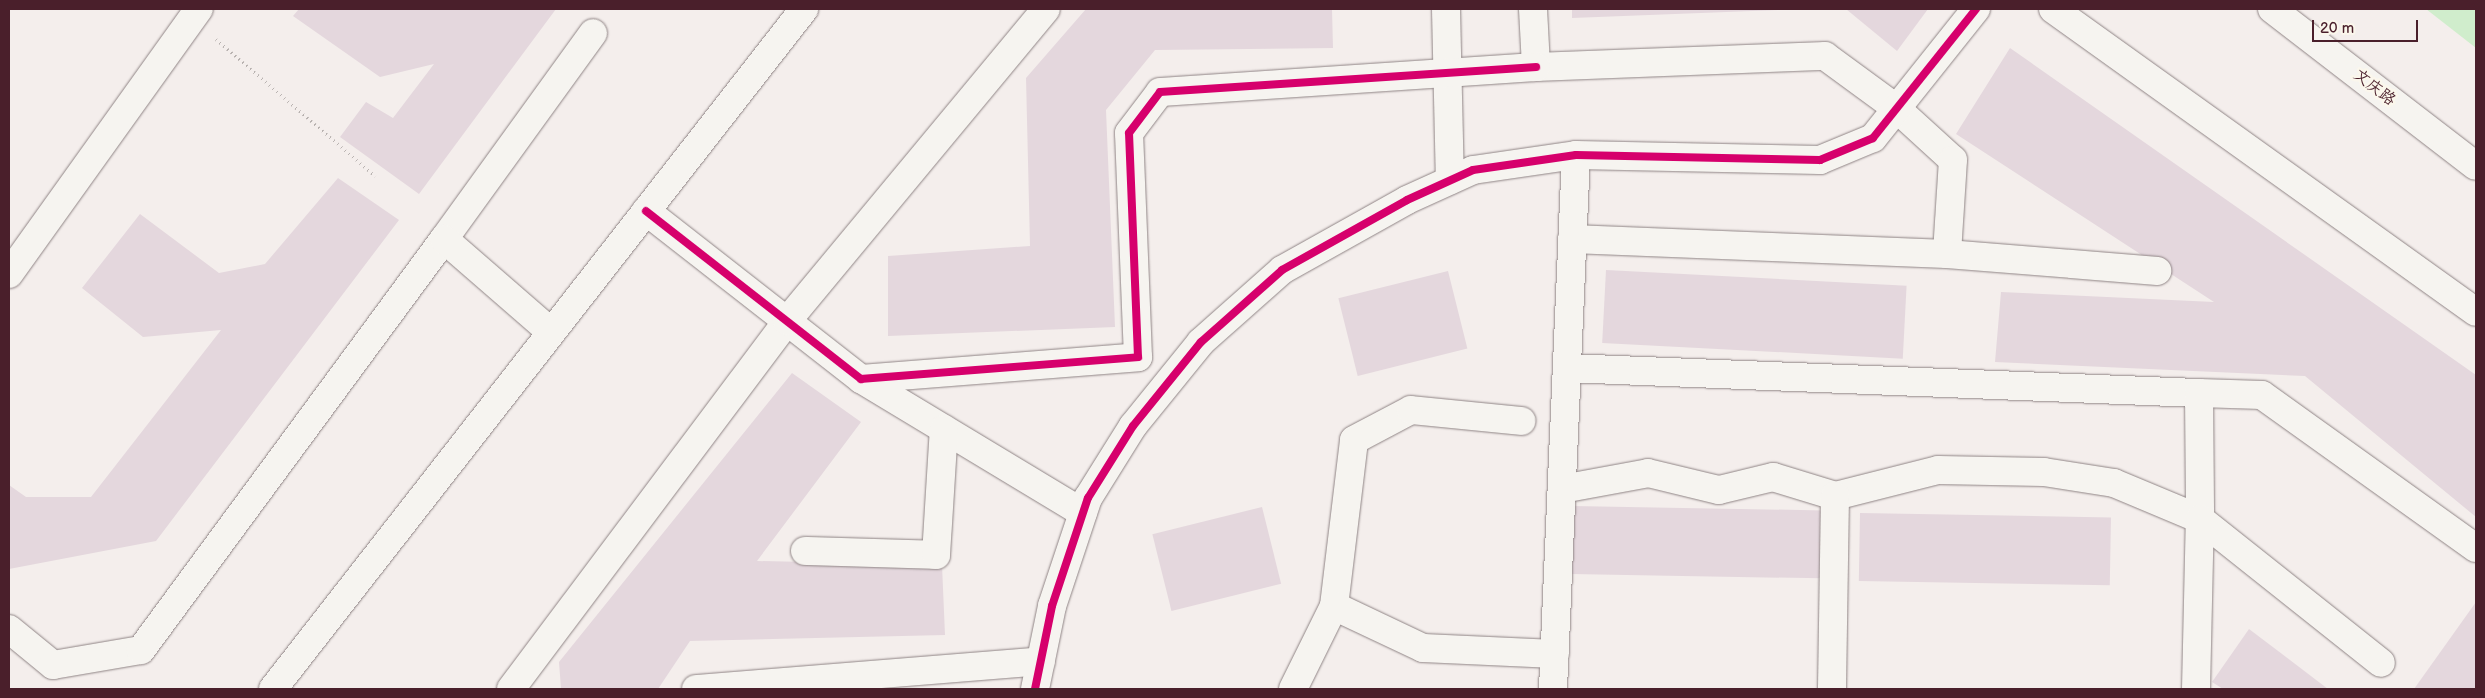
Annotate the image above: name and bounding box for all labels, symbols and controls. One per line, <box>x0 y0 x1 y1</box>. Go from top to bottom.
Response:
scale bar <box>2315 10 2421 42</box>
text: 20 m <box>2320 19 2354 38</box>
street label: 文庆路 <box>2349 66 2399 110</box>

